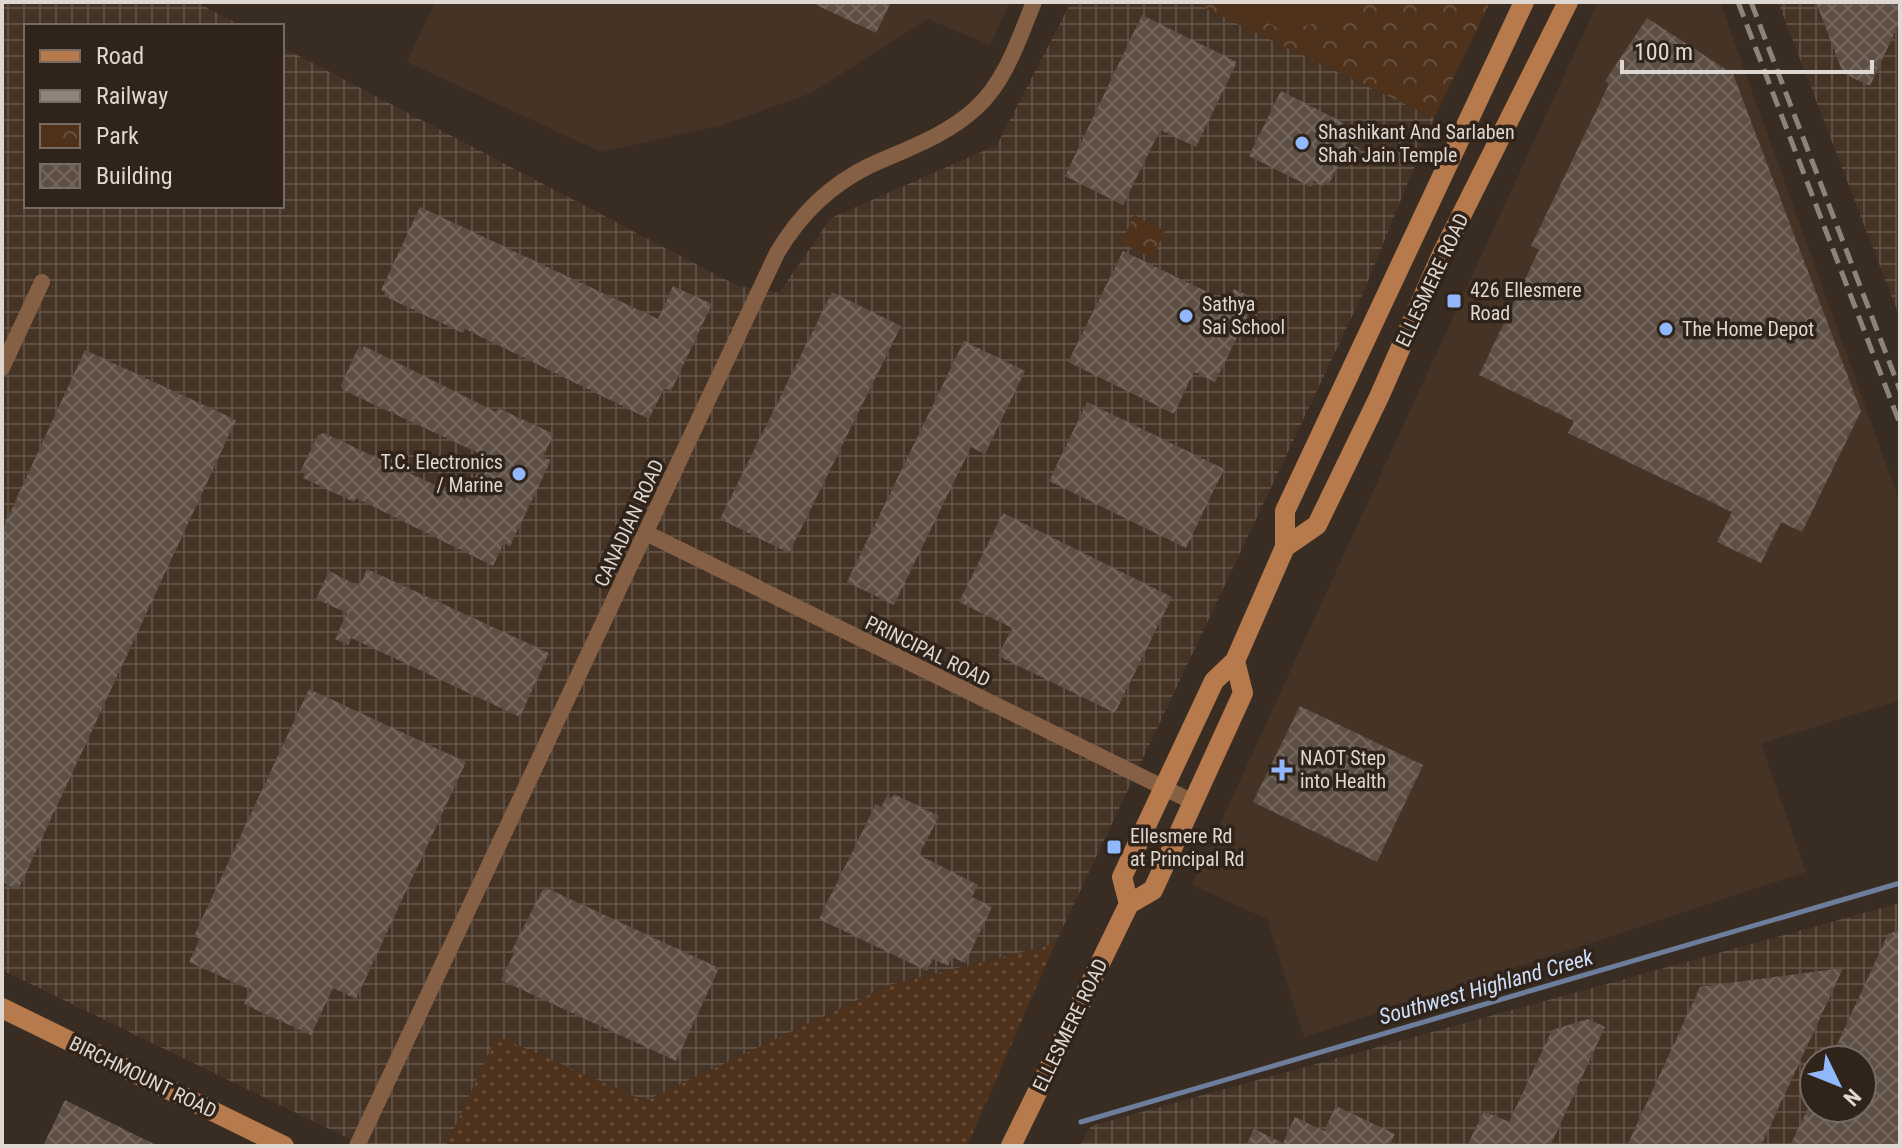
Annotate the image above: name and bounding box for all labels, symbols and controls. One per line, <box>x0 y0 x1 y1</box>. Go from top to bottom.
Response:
legend <box>24 24 284 208</box>
scale bar <box>1622 24 1872 74</box>
text: 100 m <box>1634 38 1693 66</box>
text: Road <box>96 42 144 70</box>
text: Railway <box>96 82 168 110</box>
place label: Shashikant And Sarlaben Shah Jain Temple <box>1318 120 1515 167</box>
text: Park <box>96 122 139 150</box>
marker: Shashikant And Sarlaben Shah Jain Temple <box>1293 134 1311 152</box>
text: Building <box>96 162 173 190</box>
street label: ELLESMERE ROAD <box>1391 209 1473 351</box>
place label: 426 Ellesmere Road <box>1470 278 1582 325</box>
place label: Sathya Sai School <box>1202 292 1285 339</box>
marker: 426 Ellesmere Road <box>1445 292 1463 310</box>
marker: Sathya Sai School <box>1177 307 1195 325</box>
place label: The Home Depot <box>1682 317 1814 341</box>
marker: The Home Depot <box>1657 320 1675 338</box>
place label: T.C. Electronics / Marine <box>381 450 503 497</box>
street label: CANADIAN ROAD <box>589 456 669 590</box>
marker: T.C. Electronics / Marine <box>510 465 528 483</box>
street label: PRINCIPAL ROAD <box>862 610 994 692</box>
place label: NAOT Step into Health <box>1300 746 1386 793</box>
marker: NAOT Step into Health <box>1271 759 1293 781</box>
place label: Ellesmere Rd at Principal Rd <box>1130 824 1245 871</box>
marker: Ellesmere Rd at Principal Rd <box>1105 838 1123 856</box>
water label: Southwest Highland Creek <box>1376 944 1596 1030</box>
street label: ELLESMERE ROAD <box>1027 955 1113 1095</box>
street label: BIRCHMOUNT ROAD <box>66 1031 220 1123</box>
north arrow <box>1798 1044 1878 1124</box>
text: N <box>1839 1084 1866 1111</box>

